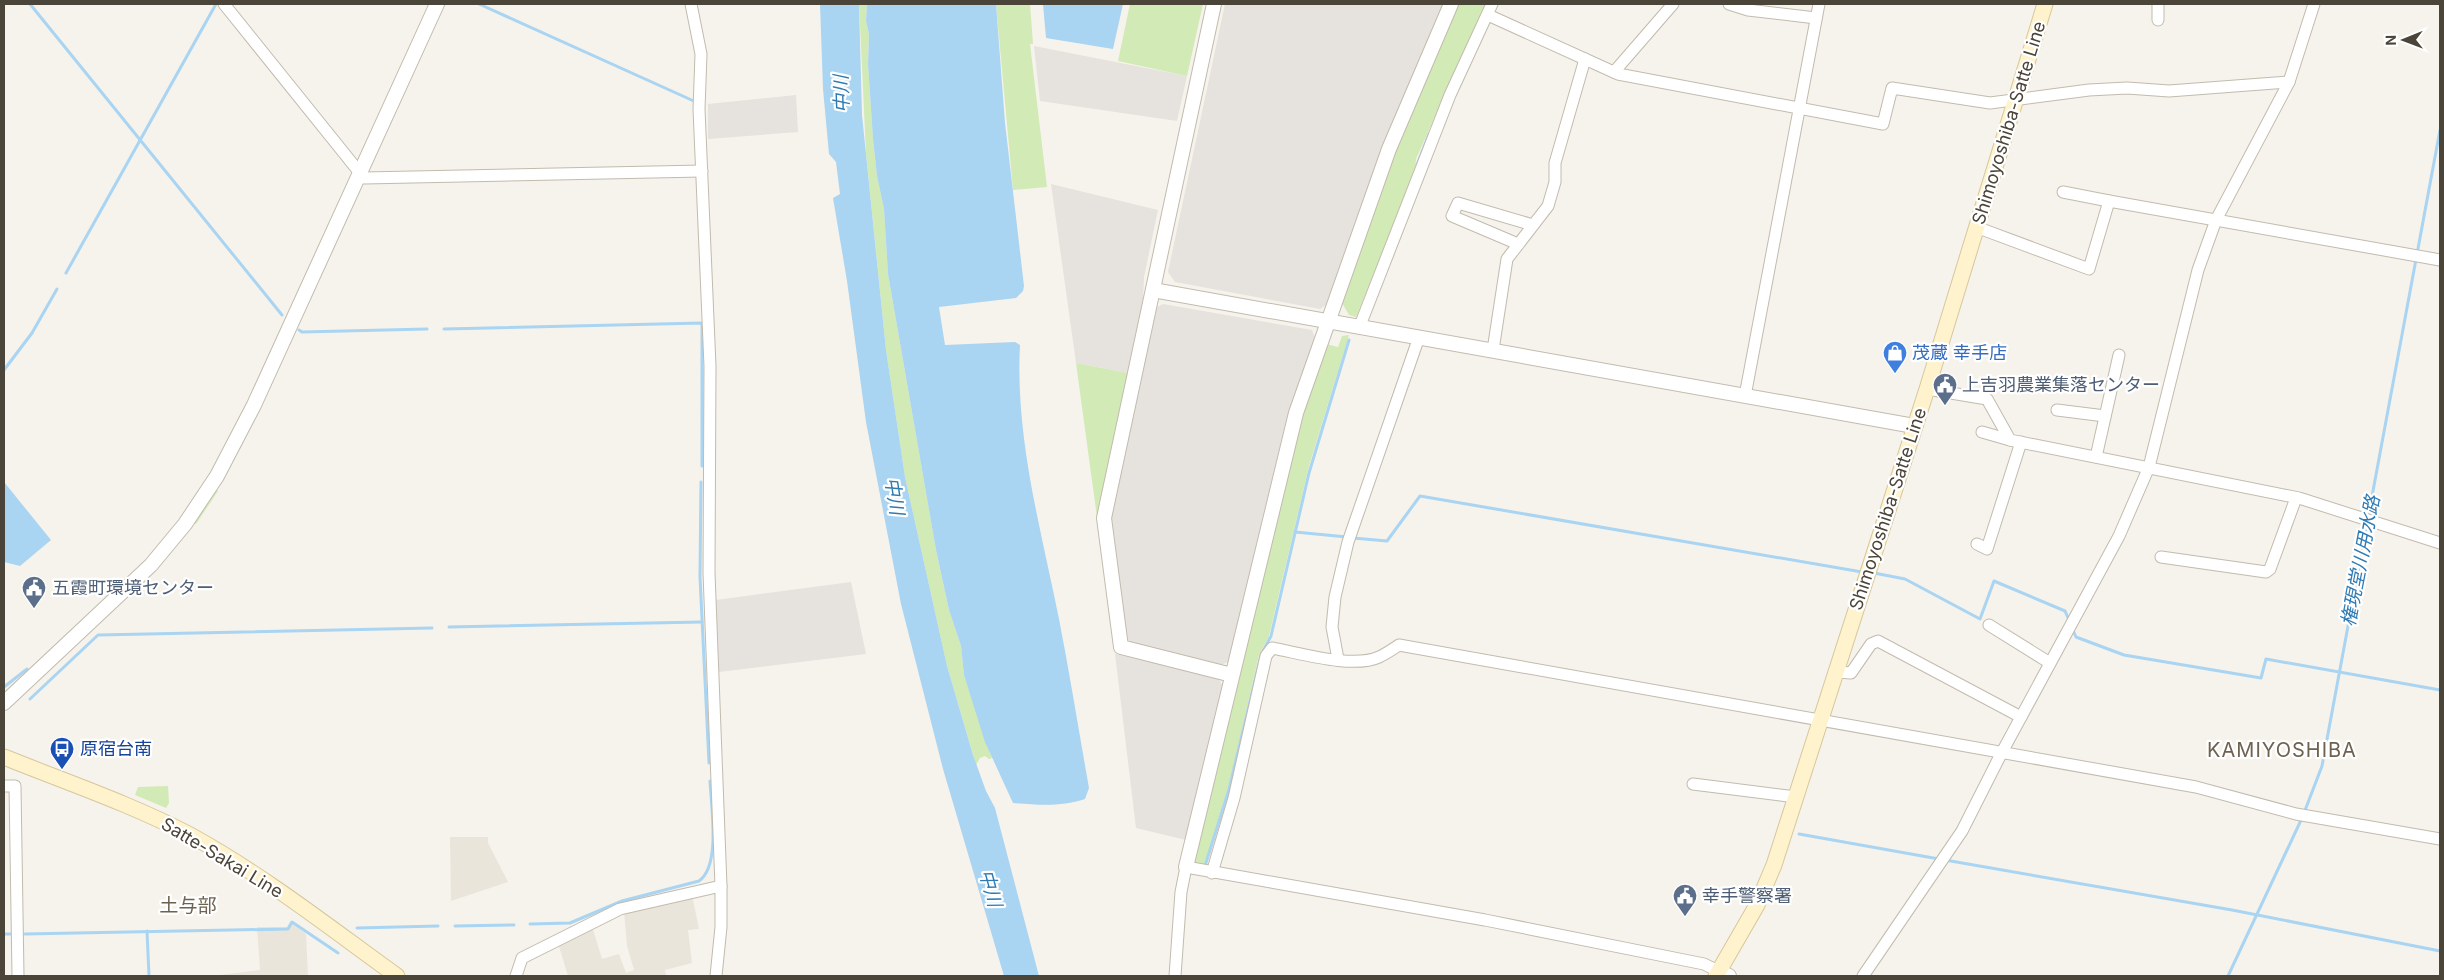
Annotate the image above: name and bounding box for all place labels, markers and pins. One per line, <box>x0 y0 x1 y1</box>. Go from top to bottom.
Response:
shop icon: 茂蔵 幸手店 <box>1882 340 1908 374</box>
place label: 茂蔵 幸手店 <box>1912 342 2007 363</box>
public building icon: 上吉羽農業集落センター <box>1932 372 1958 406</box>
place label: 上吉羽農業集落センター <box>1962 374 2160 395</box>
public building icon: 五霞町環境センター <box>21 575 47 609</box>
place label: 五霞町環境センター <box>52 577 214 598</box>
bus stop icon: 原宿台南 <box>49 736 75 770</box>
place label: 原宿台南 <box>80 738 152 759</box>
public building icon: 幸手警察署 <box>1672 883 1698 917</box>
place label: 幸手警察署 <box>1702 885 1792 906</box>

